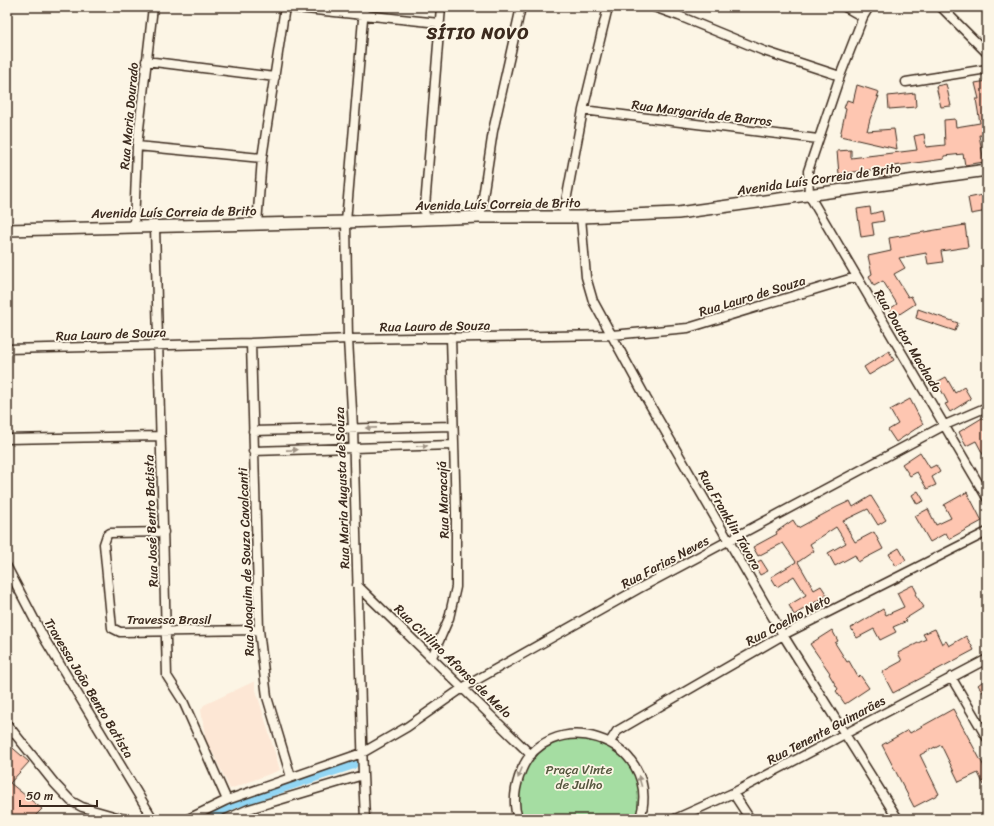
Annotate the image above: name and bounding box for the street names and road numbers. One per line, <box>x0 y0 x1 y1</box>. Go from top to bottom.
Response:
street label: Rua Maria Dourado <box>113 61 145 171</box>
street label: Rua Margarida de Barros <box>631 93 773 133</box>
street label: Avenida Luís Correia de Brito <box>735 156 903 202</box>
street label: Avenida Luís Correia de Brito <box>414 191 581 217</box>
street label: Avenida Luís Correia de Brito <box>90 199 257 225</box>
street label: Rua Lauro de Souza <box>696 269 809 323</box>
street label: Rua Doutor Machado <box>868 285 948 398</box>
street label: Rua Lauro de Souza <box>380 314 491 338</box>
street label: Rua Lauro de Souza <box>55 321 167 347</box>
street label: Rua Maria Augusta de Souza <box>328 406 356 569</box>
street label: Rua José Bento Batista <box>137 454 165 588</box>
street label: Rua Maracajá <box>430 460 456 539</box>
street label: Rua Franklin Távora <box>692 466 768 575</box>
street label: Rua Joaquim de Souza Cavalcanti <box>231 467 261 657</box>
street label: Rua Farias Neves <box>617 529 714 595</box>
street label: Rua Coelho Neto <box>741 588 835 652</box>
street label: Rua Cirilino Afonso de Melo <box>389 598 518 724</box>
street label: Travessa Brasil <box>127 608 212 631</box>
street label: Travessa João Bento Batista <box>38 613 140 763</box>
street label: Rua Tenente Guimarães <box>763 689 890 771</box>

